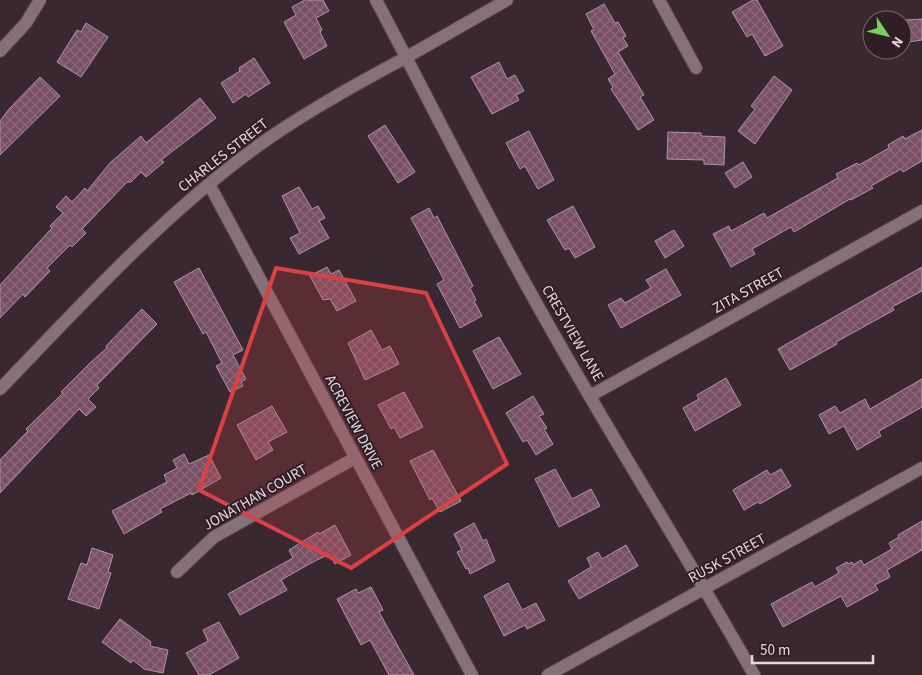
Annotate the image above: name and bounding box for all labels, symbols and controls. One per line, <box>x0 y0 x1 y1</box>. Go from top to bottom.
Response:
north arrow <box>862 10 912 60</box>
text: N <box>886 32 908 51</box>
street label: CHARLES STREET <box>174 113 273 197</box>
street label: ZITA STREET <box>709 262 788 319</box>
street label: CRESTVIEW LANE <box>536 281 609 385</box>
street label: ACREVIEW DRIVE <box>320 371 387 473</box>
street label: JONATHAN COURT <box>199 459 311 536</box>
street label: RUSK STREET <box>685 528 770 588</box>
scale bar <box>752 632 873 664</box>
text: 50 m <box>760 640 790 661</box>

